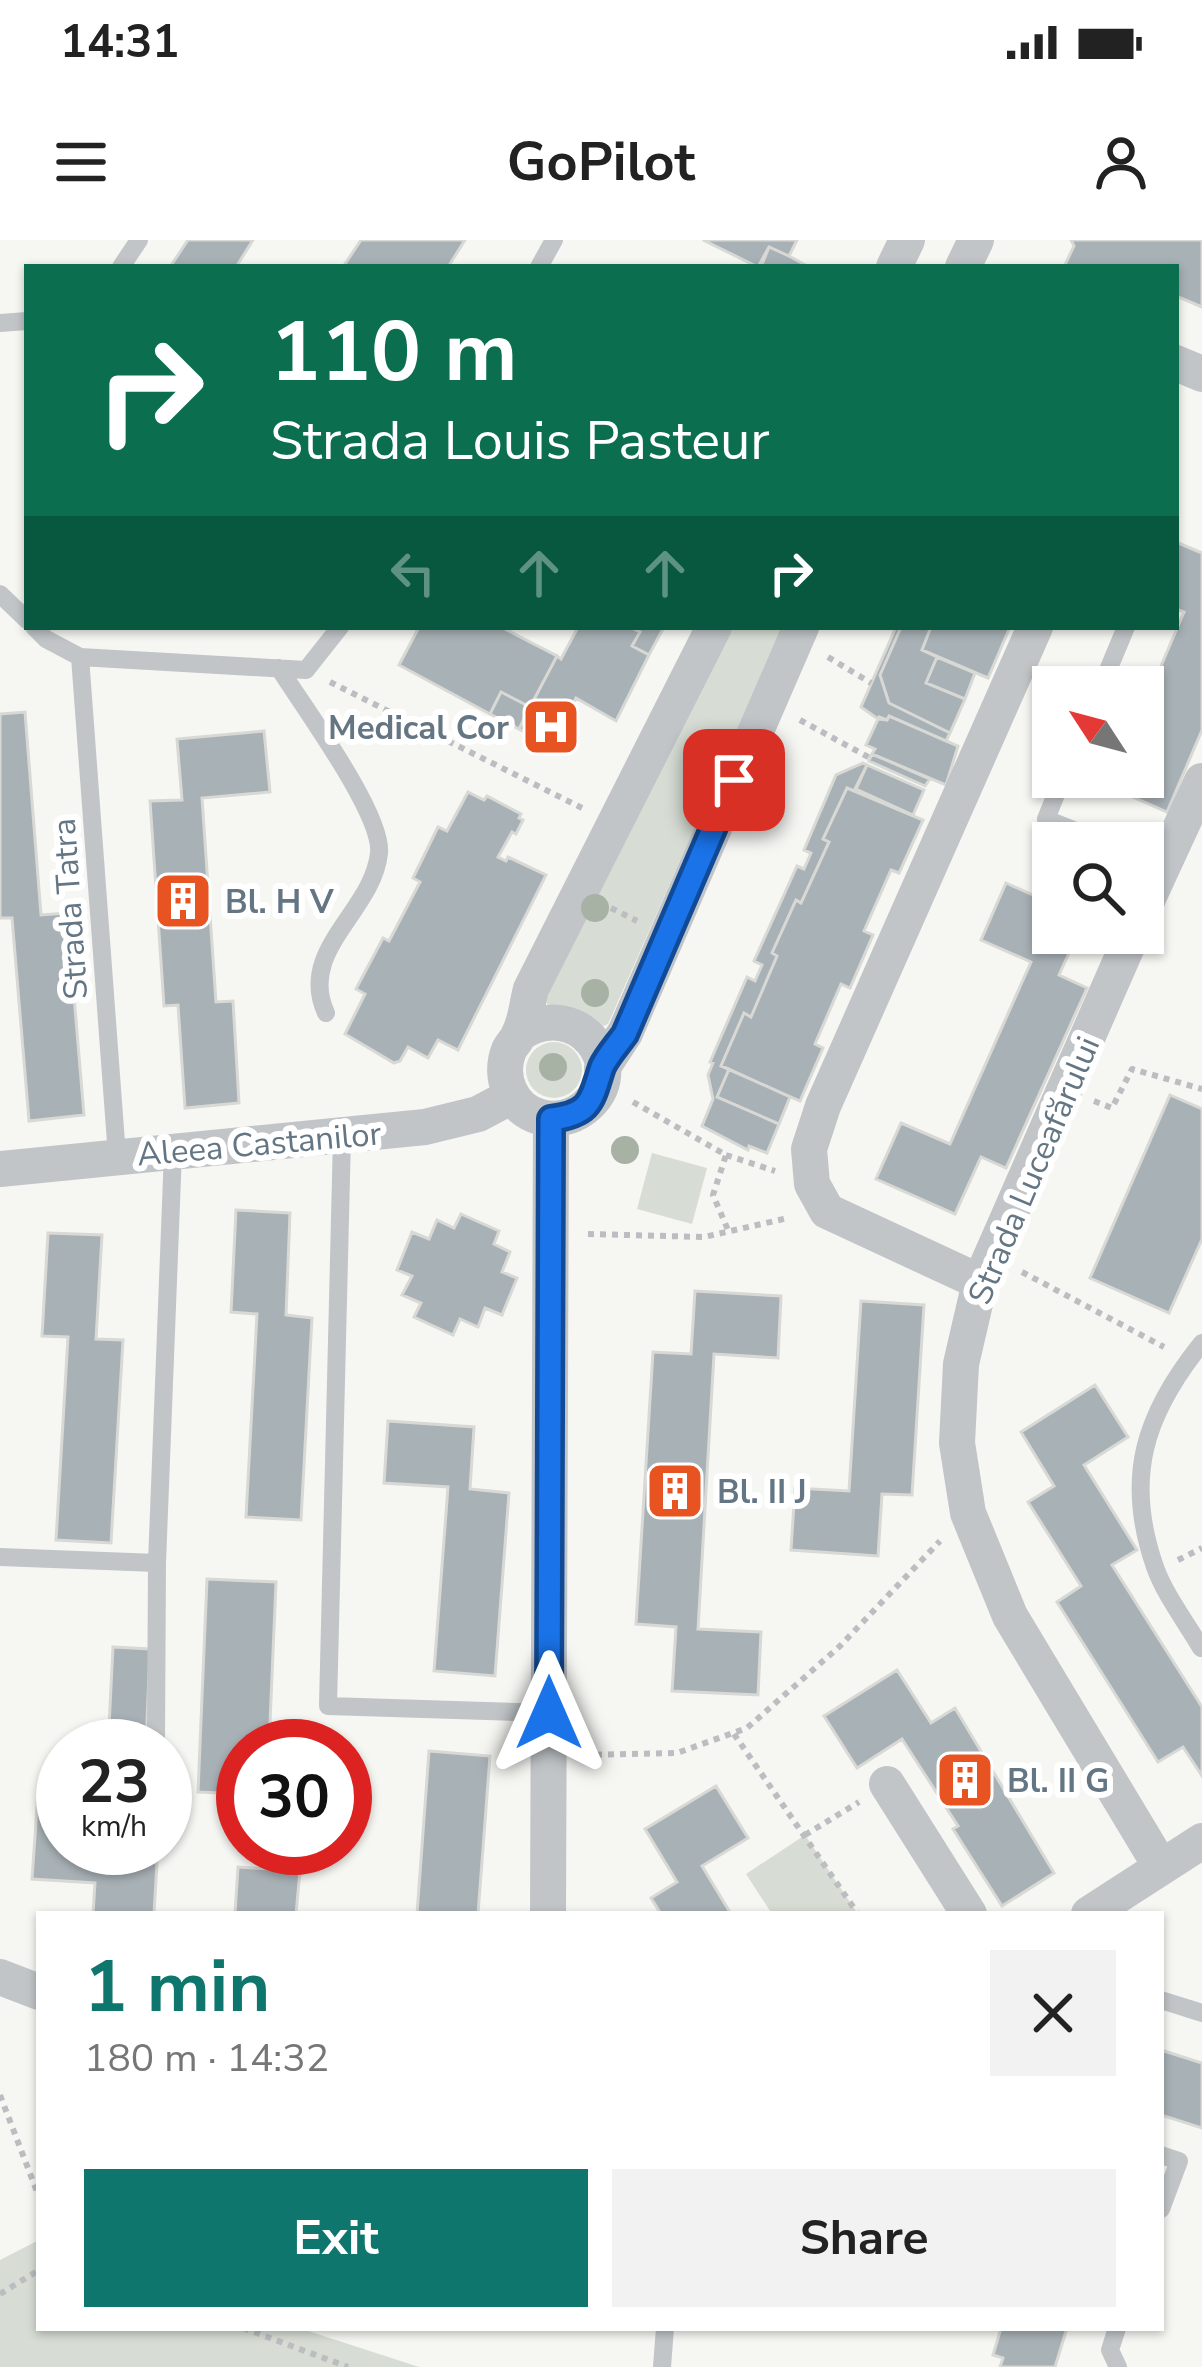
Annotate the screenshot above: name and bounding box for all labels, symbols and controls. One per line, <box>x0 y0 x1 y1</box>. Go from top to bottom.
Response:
text: 14:31 <box>60 12 179 73</box>
text: GoPilot <box>507 125 695 199</box>
icon: menu <box>48 129 114 195</box>
icon: person <box>1088 129 1154 195</box>
text: 110 m <box>270 295 518 410</box>
icon: right <box>72 312 228 468</box>
text: Strada Louis Pasteur <box>270 404 770 478</box>
icon: left <box>380 540 446 606</box>
icon: ahead <box>506 540 572 606</box>
icon: ahead <box>632 540 698 606</box>
icon: right <box>758 540 824 606</box>
north arrow <box>1032 666 1164 798</box>
map controls <box>1032 666 1164 954</box>
hospital icon: Medical Cor <box>520 696 582 758</box>
place label: Medical Cor <box>328 706 509 751</box>
pin <box>683 729 785 831</box>
icon: arrive <box>701 747 767 813</box>
street label: Strada Tatra <box>42 817 99 1001</box>
button: search <box>1032 822 1164 954</box>
building icon: Bl. H V <box>152 870 214 932</box>
place label: Bl. H V <box>225 880 334 925</box>
street label: Strada Luceafărului <box>958 1030 1111 1311</box>
street label: Aleea Castanilor <box>135 1111 383 1178</box>
building icon: Bl. II J <box>644 1460 706 1522</box>
place label: Bl. II J <box>717 1470 807 1515</box>
position arrow <box>486 1650 612 1776</box>
speed limit sign: 30 <box>216 1719 372 1875</box>
text: 23 <box>78 1741 150 1823</box>
building icon: Bl. II G <box>934 1749 996 1811</box>
place label: Bl. II G <box>1007 1759 1109 1804</box>
text: km/h <box>81 1806 147 1847</box>
text: 1 min <box>84 1938 270 2036</box>
button: close <box>990 1950 1116 2076</box>
text: 180 m · 14:32 <box>84 2032 329 2085</box>
button: Exit <box>84 2169 588 2307</box>
button: Share <box>612 2169 1116 2307</box>

